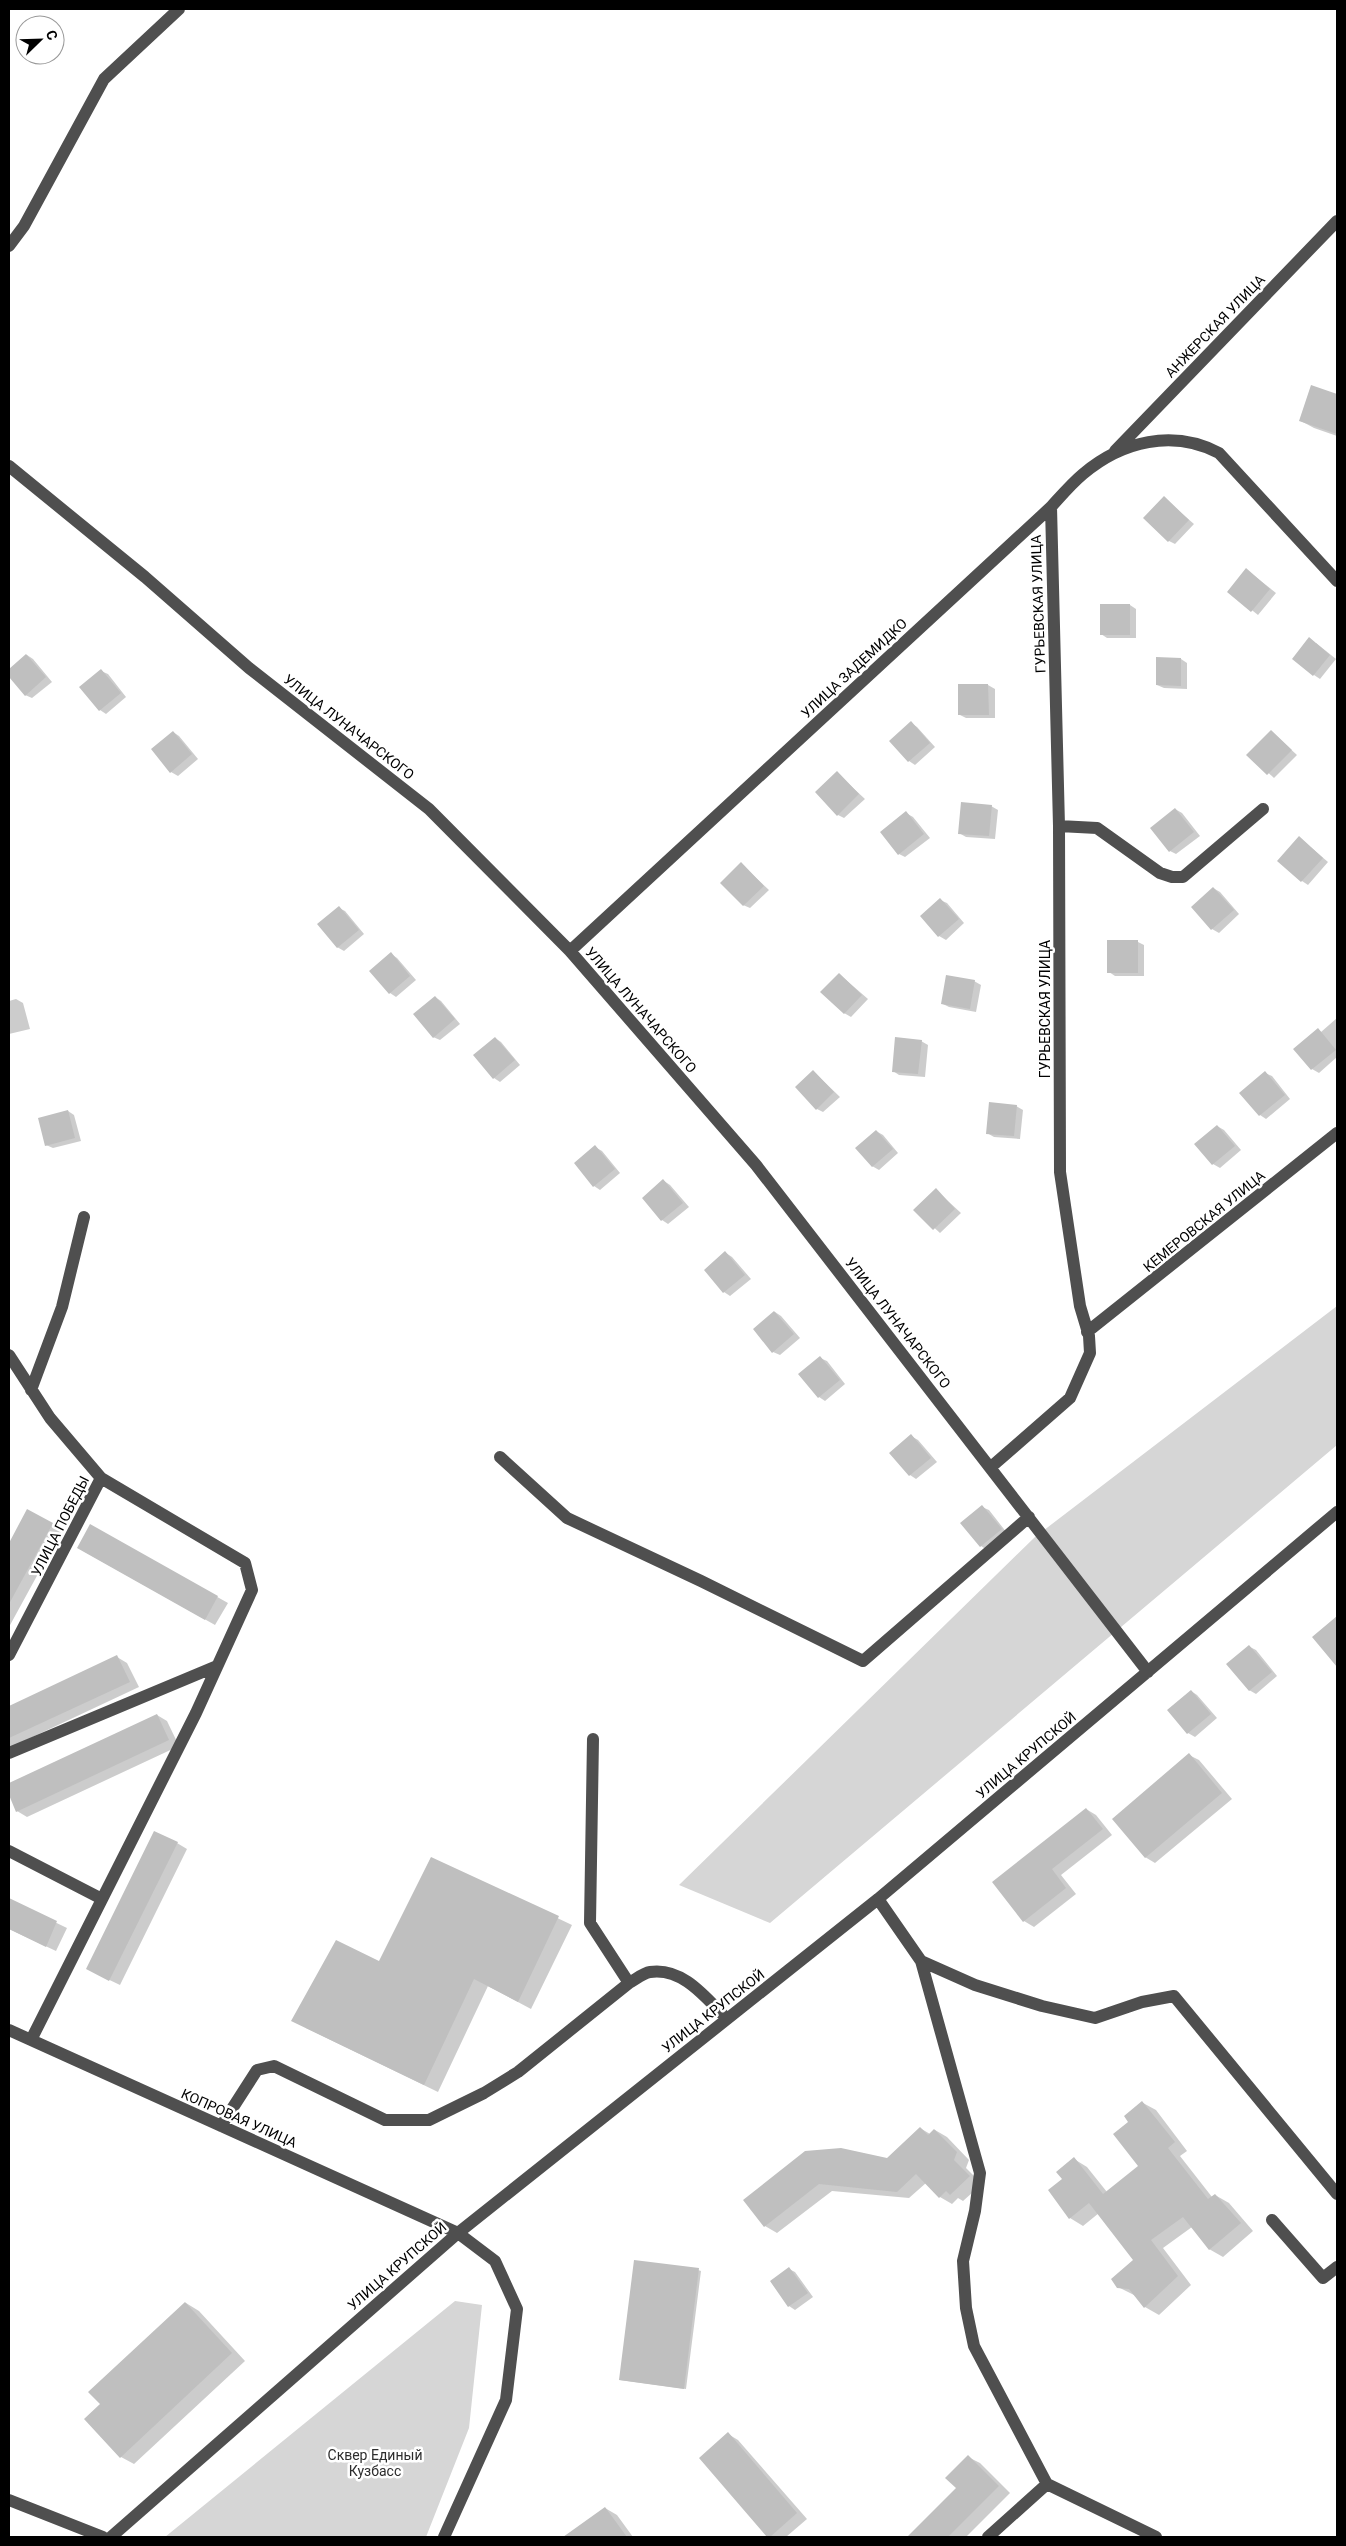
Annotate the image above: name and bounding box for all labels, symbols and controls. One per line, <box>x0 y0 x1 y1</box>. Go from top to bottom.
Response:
north arrow <box>15 15 65 65</box>
text: С <box>43 28 61 42</box>
street label: АНЖЕРСКАЯ УЛИЦА <box>1162 271 1268 381</box>
street label: ГУРЬЕВСКАЯ УЛИЦА <box>1028 535 1048 673</box>
street label: УЛИЦА ЗАДЕМИДКО <box>798 615 910 721</box>
street label: УЛИЦА ЛУНАЧАРСКОГО <box>281 671 417 783</box>
street label: ГУРЬЕВСКАЯ УЛИЦА <box>1037 940 1053 1078</box>
street label: УЛИЦА ЛУНАЧАРСКОГО <box>582 944 700 1076</box>
street label: КЕМЕРОВСКАЯ УЛИЦА <box>1140 1167 1268 1275</box>
street label: УЛИЦА ЛУНАЧАРСКОГО <box>842 1255 954 1391</box>
street label: УЛИЦА ПОБЕДЫ <box>28 1473 92 1579</box>
street label: УЛИЦА КРУПСКОЙ <box>973 1709 1079 1801</box>
street label: УЛИЦА КРУПСКОЙ <box>659 1966 767 2056</box>
street label: КОПРОВАЯ УЛИЦА <box>179 2085 299 2151</box>
street label: УЛИЦА КРУПСКОЙ <box>344 2219 450 2313</box>
park label: Сквер Единый Кузбасс <box>328 2447 422 2479</box>

